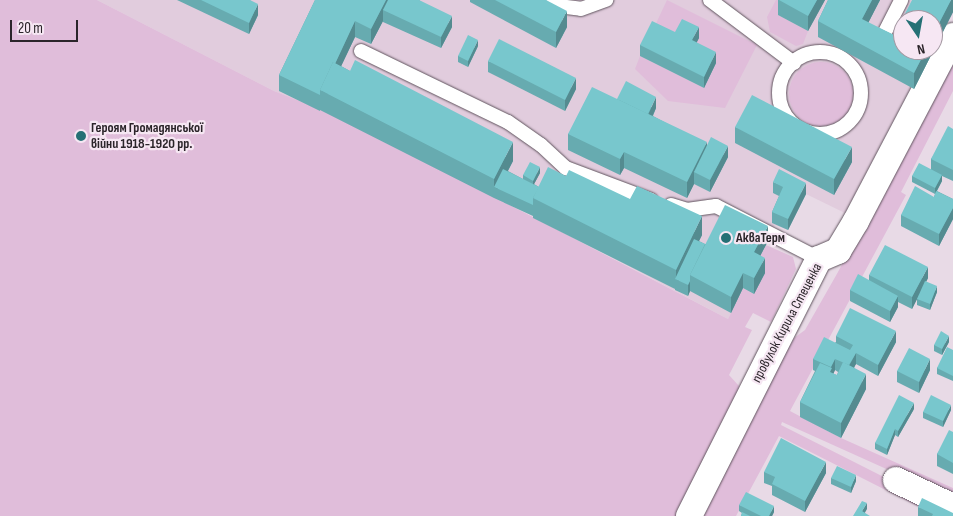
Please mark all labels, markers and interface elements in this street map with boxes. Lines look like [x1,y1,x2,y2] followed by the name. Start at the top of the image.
[12,10,80,42] scale bar
[893,10,943,60] north arrow
[18,19,43,38] text: 20 m
[916,40,926,58] text: N
[91,120,203,152] place label: Героям Громадянської війни 1918-1920 рр.
[75,130,87,142] marker: Героям Громадянської війни 1918-1920 рр.
[736,230,785,246] place label: АкваТерм
[720,232,732,244] marker: АкваТерм
[748,260,826,386] street label: провулок Кирила Стеценка

